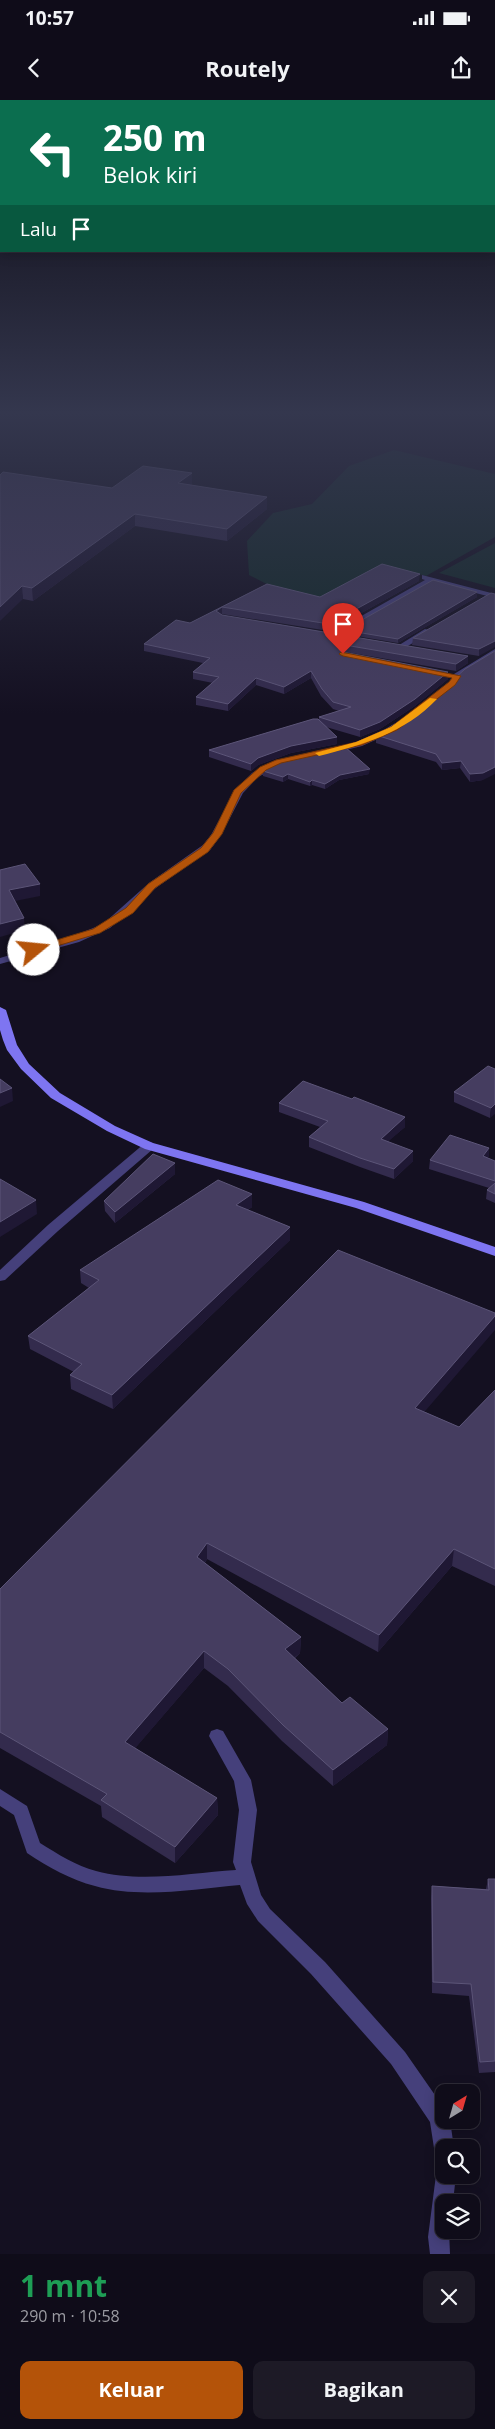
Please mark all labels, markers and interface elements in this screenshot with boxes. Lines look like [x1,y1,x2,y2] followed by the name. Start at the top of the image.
[25,5,74,31] text: 10:57
[205,53,290,83] text: Routely
[20,54,48,82] icon: back
[447,54,475,82] icon: share
[103,114,207,161] text: 250 m
[20,120,85,185] icon: left
[103,159,197,189] text: Belok kiri
[67,215,95,243] icon: arrive
[20,216,57,242] text: Lalu
[322,603,364,654] pin
[329,610,357,638] icon: arrive
[7,923,59,975] position arrow
[435,2084,480,2129] north arrow
[435,2084,480,2239] map controls
[435,2139,480,2184] button: search
[435,2194,480,2239] button: layers
[20,2265,107,2306] text: 1 mnt
[423,2271,475,2323] button: close
[20,2305,120,2327] text: 290 m · 10:58
[20,2361,243,2419] button: Keluar
[253,2361,475,2419] button: Bagikan

